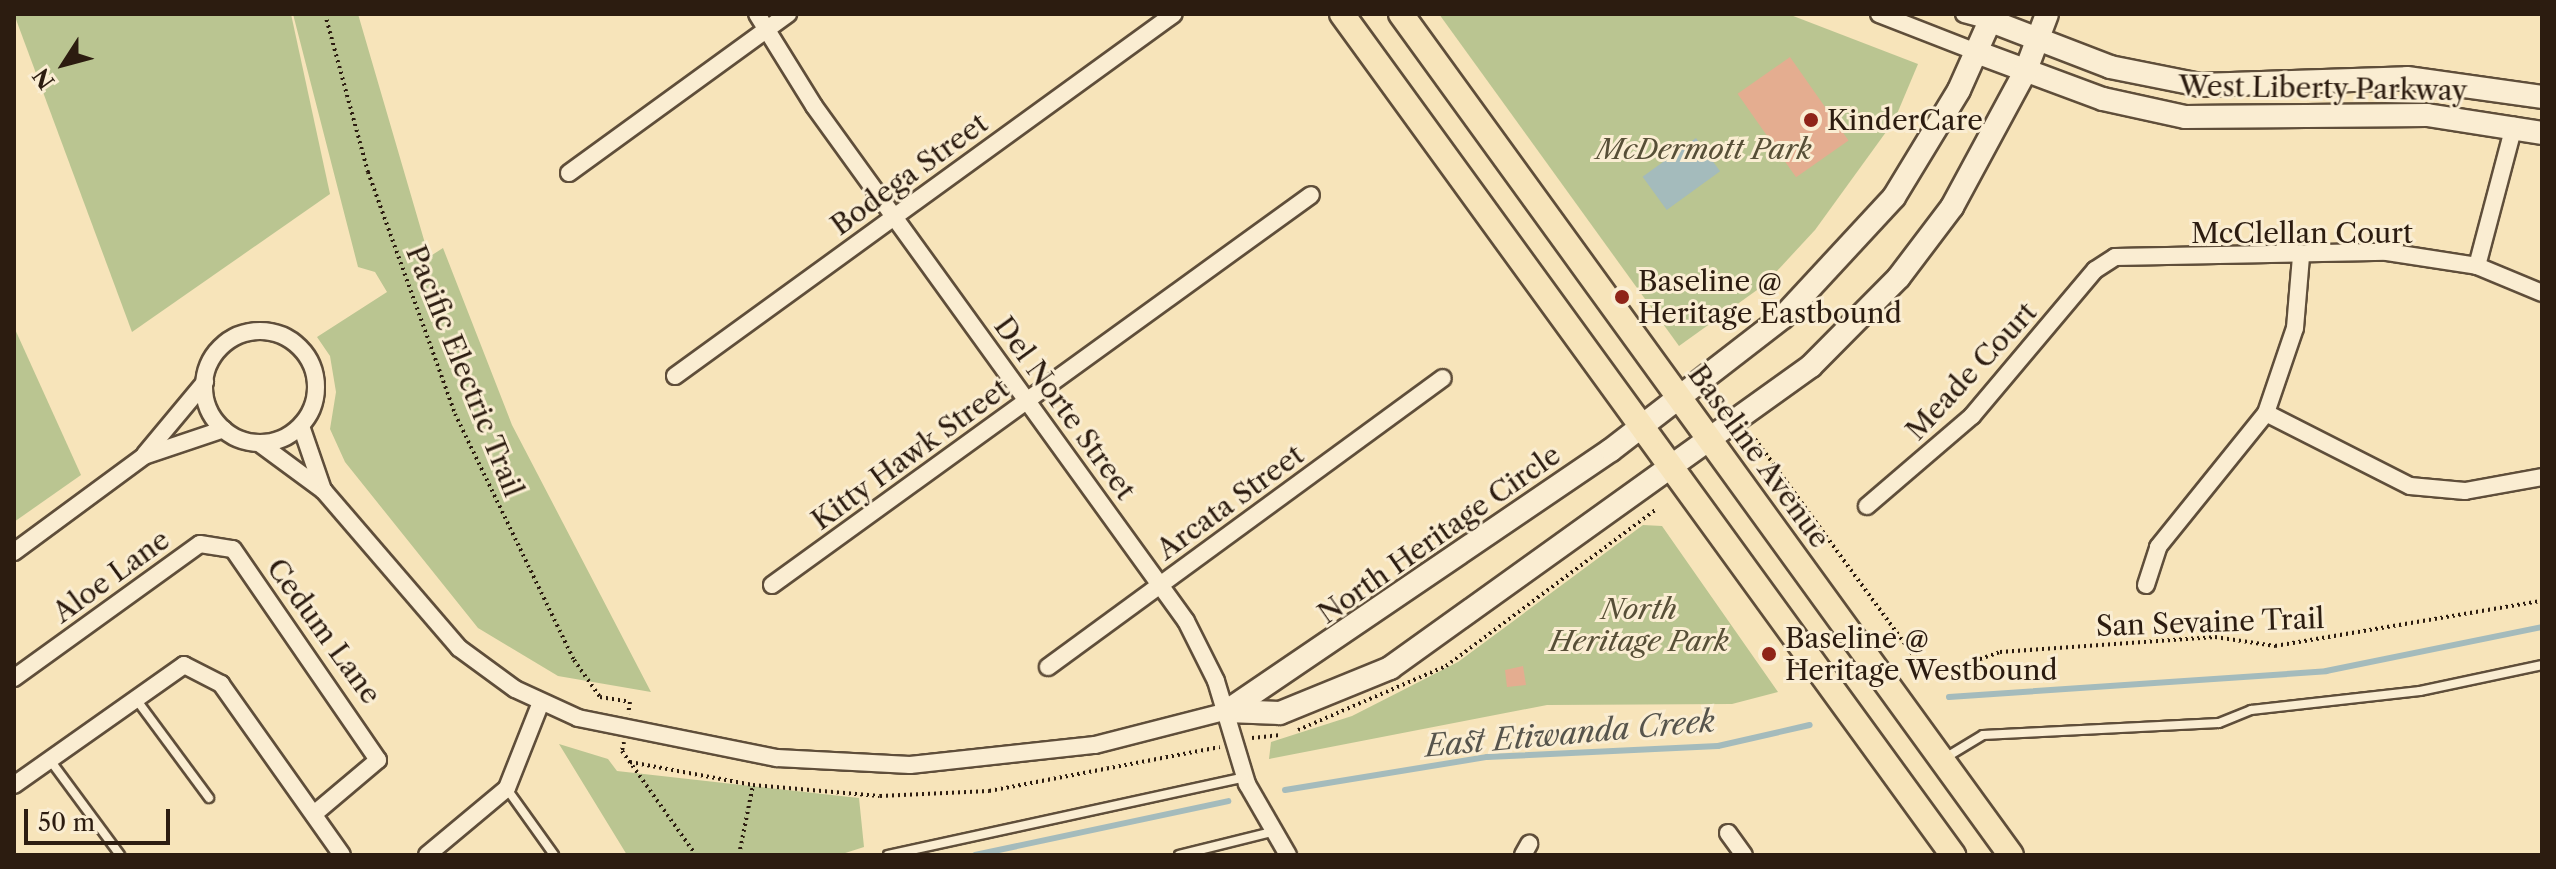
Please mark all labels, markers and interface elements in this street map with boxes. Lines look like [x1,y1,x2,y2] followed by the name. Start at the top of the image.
[24,24,104,104] north arrow
[28,63,61,94] text: N
[2178,69,2468,107] street label: West Liberty Parkway
[1827,103,1983,137] place label: KinderCare
[824,106,994,242] street label: Bodega Street
[1802,111,1820,129] marker: KinderCare
[1596,132,1812,166] park label: McDermott Park
[2191,216,2413,250] street label: McClellan Court
[399,240,531,502] street label: Pacific Electric Trail
[1638,264,1902,330] place label: Baseline @ Heritage Eastbound
[1613,288,1631,306] marker: Baseline @ Heritage Eastbound
[1899,295,2043,447] street label: Meade Court
[987,310,1143,506] street label: Del Norte Street
[1681,357,1837,555] street label: Baseline Avenue
[804,371,1016,537] street label: Kitty Hawk Street
[1150,438,1310,566] street label: Arcata Street
[1311,438,1567,630] street label: North Heritage Circle
[46,523,176,629] street label: Aloe Lane
[260,552,388,710] street label: Cedum Lane
[1549,592,1729,658] park label: North Heritage Park
[2095,601,2325,643] street label: San Sevaine Trail
[1785,621,2059,687] place label: Baseline @ Heritage Westbound
[1760,645,1778,663] marker: Baseline @ Heritage Westbound
[1423,703,1717,765] water label: East Etiwanda Creek
[28,793,174,843] scale bar
[38,808,95,837] text: 50 m

